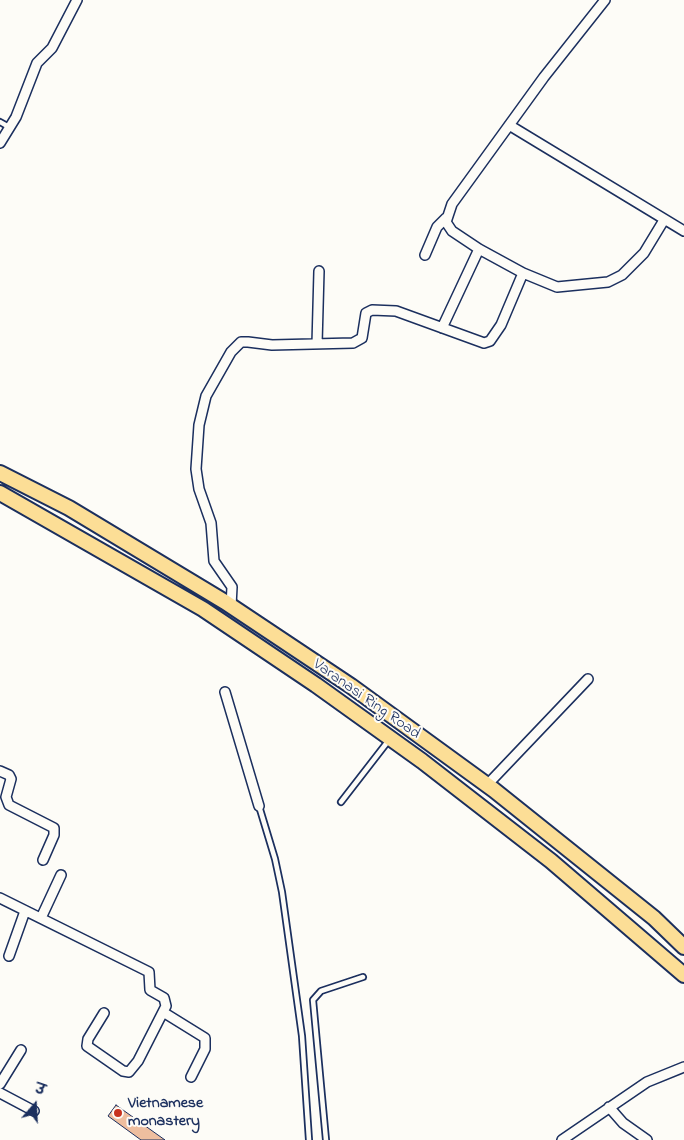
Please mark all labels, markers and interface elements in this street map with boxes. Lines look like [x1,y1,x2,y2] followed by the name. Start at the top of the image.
[309,656,423,744] street label: Varanasi Ring Road
[32,1079,48,1102] text: उ
[10,1080,60,1130] north arrow
[128,1094,203,1132] place label: Vietnamese monastery
[112,1107,124,1119] marker: Vietnamese monastery

